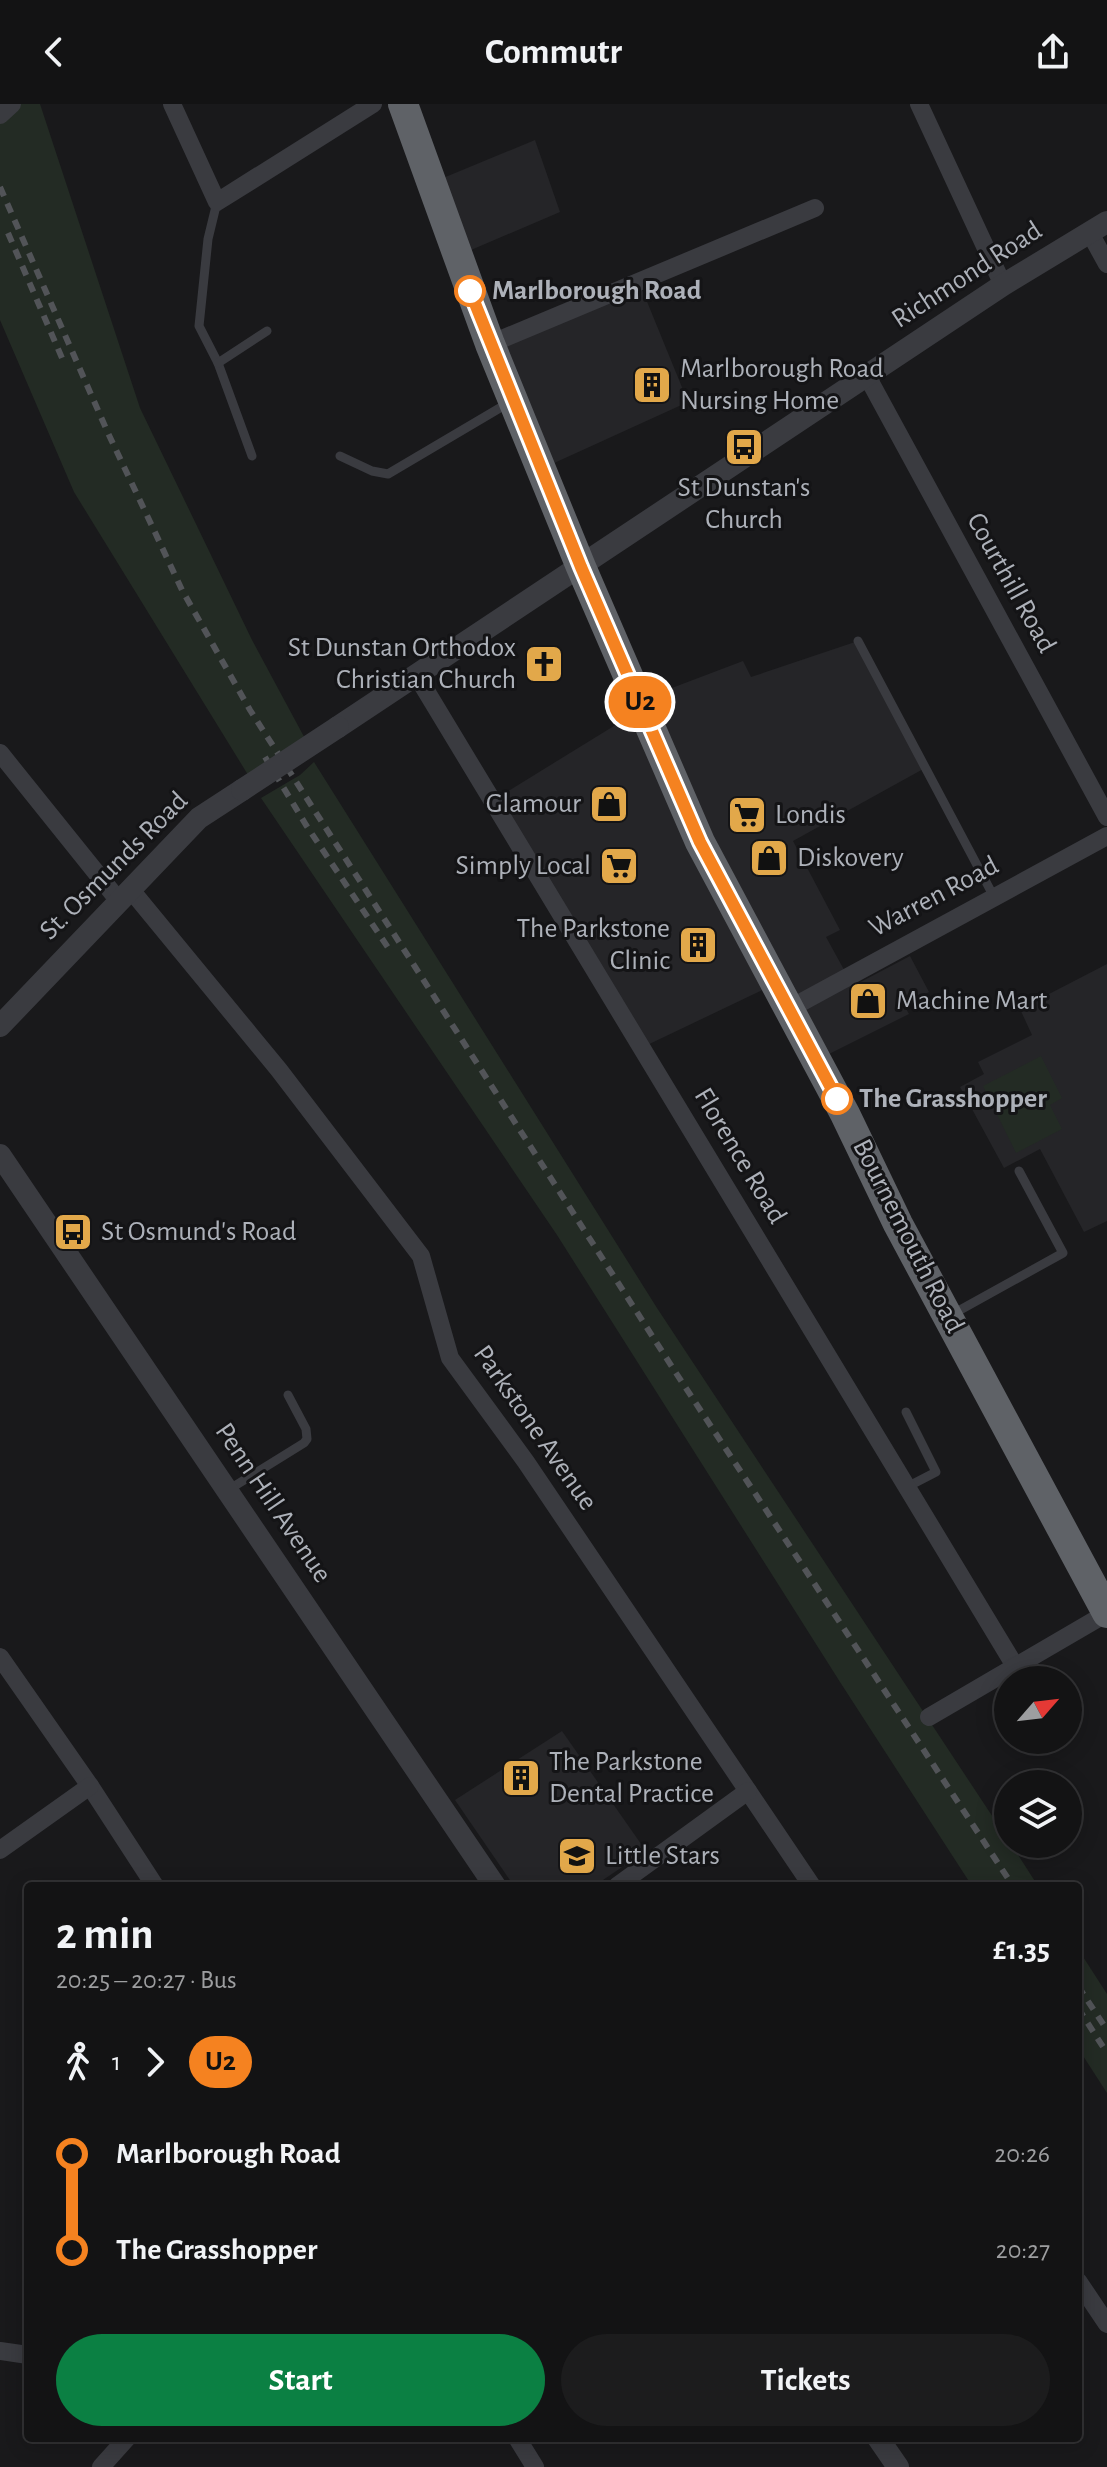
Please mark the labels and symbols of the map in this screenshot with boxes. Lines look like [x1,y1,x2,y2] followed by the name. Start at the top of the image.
[887,216,1047,334] street label: Richmond Road
[455,276,485,306] marker: Marlborough Road
[492,277,702,305] place label: Marlborough Road
[680,355,884,415] place label: Marlborough Road Nursing Home
[631,364,673,406] building icon: Marlborough Road Nursing Home
[723,426,765,468] bus stop icon: St Dunstan's Church
[678,474,810,534] place label: St Dunstan's Church
[961,508,1061,658] street label: Courthill Road
[288,634,516,694] place label: St Dunstan Orthodox Christian Church
[523,643,565,685] church icon: St Dunstan Orthodox Christian Church
[604,676,676,728] line badge: U2
[588,783,630,825] shop icon: Glamour
[35,787,193,945] street label: St. Osmunds Road
[486,790,581,818] place label: Glamour
[726,794,768,836] supermarket icon: Londis
[775,801,846,829] place label: Londis
[748,837,790,879] shop icon: Diskovery
[797,844,904,872] place label: Diskovery
[598,845,640,887] supermarket icon: Simply Local
[865,851,1003,943] street label: Warren Road
[456,852,591,880] place label: Simply Local
[516,915,670,975] place label: The Parkstone Clinic
[677,924,719,966] building icon: The Parkstone Clinic
[847,980,889,1022] shop icon: Machine Mart
[896,987,1047,1015] place label: Machine Mart
[689,1083,791,1229] street label: Florence Road
[822,1084,852,1114] marker: The Grasshopper
[859,1085,1047,1113] place label: The Grasshopper
[847,1135,969,1337] street label: Bournemouth Road
[52,1211,94,1253] bus stop icon: St Osmund's Road
[101,1218,297,1246] place label: St Osmund's Road
[468,1340,602,1516] street label: Parkstone Avenue
[210,1418,336,1588] street label: Penn Hill Avenue
[994,1666,1082,1754] north arrow
[549,1748,714,1808] place label: The Parkstone Dental Practice
[500,1757,542,1799] building icon: The Parkstone Dental Practice
[556,1835,598,1877] school or university icon: Little Stars
[605,1842,720,1870] place label: Little Stars

